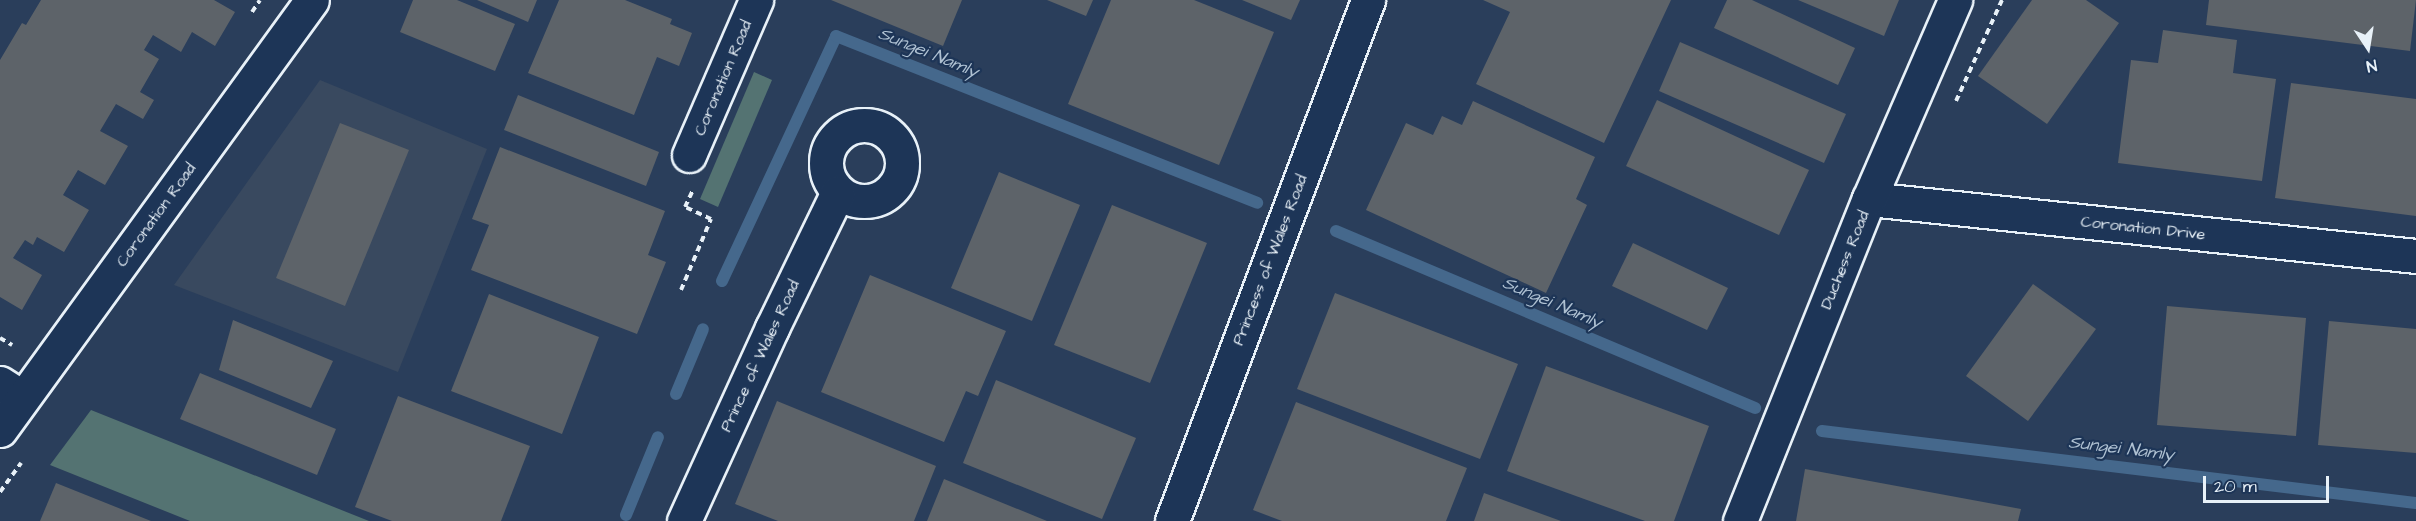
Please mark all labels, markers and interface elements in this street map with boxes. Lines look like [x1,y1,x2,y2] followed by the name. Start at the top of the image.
[690,17,756,139] street label: Coronation Road
[2338,18,2398,78] north arrow
[875,23,981,83] water label: Sungei Namly
[2365,54,2379,77] text: N
[112,159,200,271] street label: Coronation Road
[1229,172,1311,348] street label: Princess of Wales Road
[1817,208,1873,312] street label: Duchess Road
[2080,212,2206,244] street label: Coronation Drive
[1499,272,1605,334] water label: Sungei Namly
[716,277,804,435] street label: Prince of Wales Road
[2067,432,2175,466] water label: Sungei Namly
[2206,464,2332,502] scale bar
[2214,474,2257,499] text: 20 m

